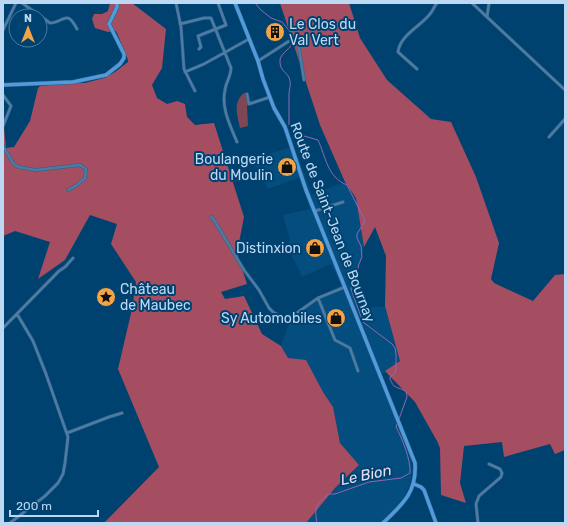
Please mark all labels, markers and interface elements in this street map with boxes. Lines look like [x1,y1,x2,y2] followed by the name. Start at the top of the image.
[8,8,48,48] north arrow
[24,12,32,25] text: N
[289,16,356,49] place label: Le Clos du Val Vert
[264,21,286,43] building icon: Le Clos du Val Vert
[286,120,379,325] street label: Route de Saint-Jean de Bournay
[195,151,273,184] place label: Boulangerie du Moulin
[276,156,298,178] shop icon: Boulangerie du Moulin
[304,237,326,259] shop icon: Distinxion
[236,240,301,257] place label: Distinxion
[120,281,191,314] place label: Château de Maubec
[95,286,117,308] place icon: Château de Maubec
[325,307,347,329] shop icon: Sy Automobiles
[221,310,322,327] place label: Sy Automobiles
[339,461,393,489] water label: Le Bion
[10,492,98,518] scale bar
[16,499,52,513] text: 200 m

